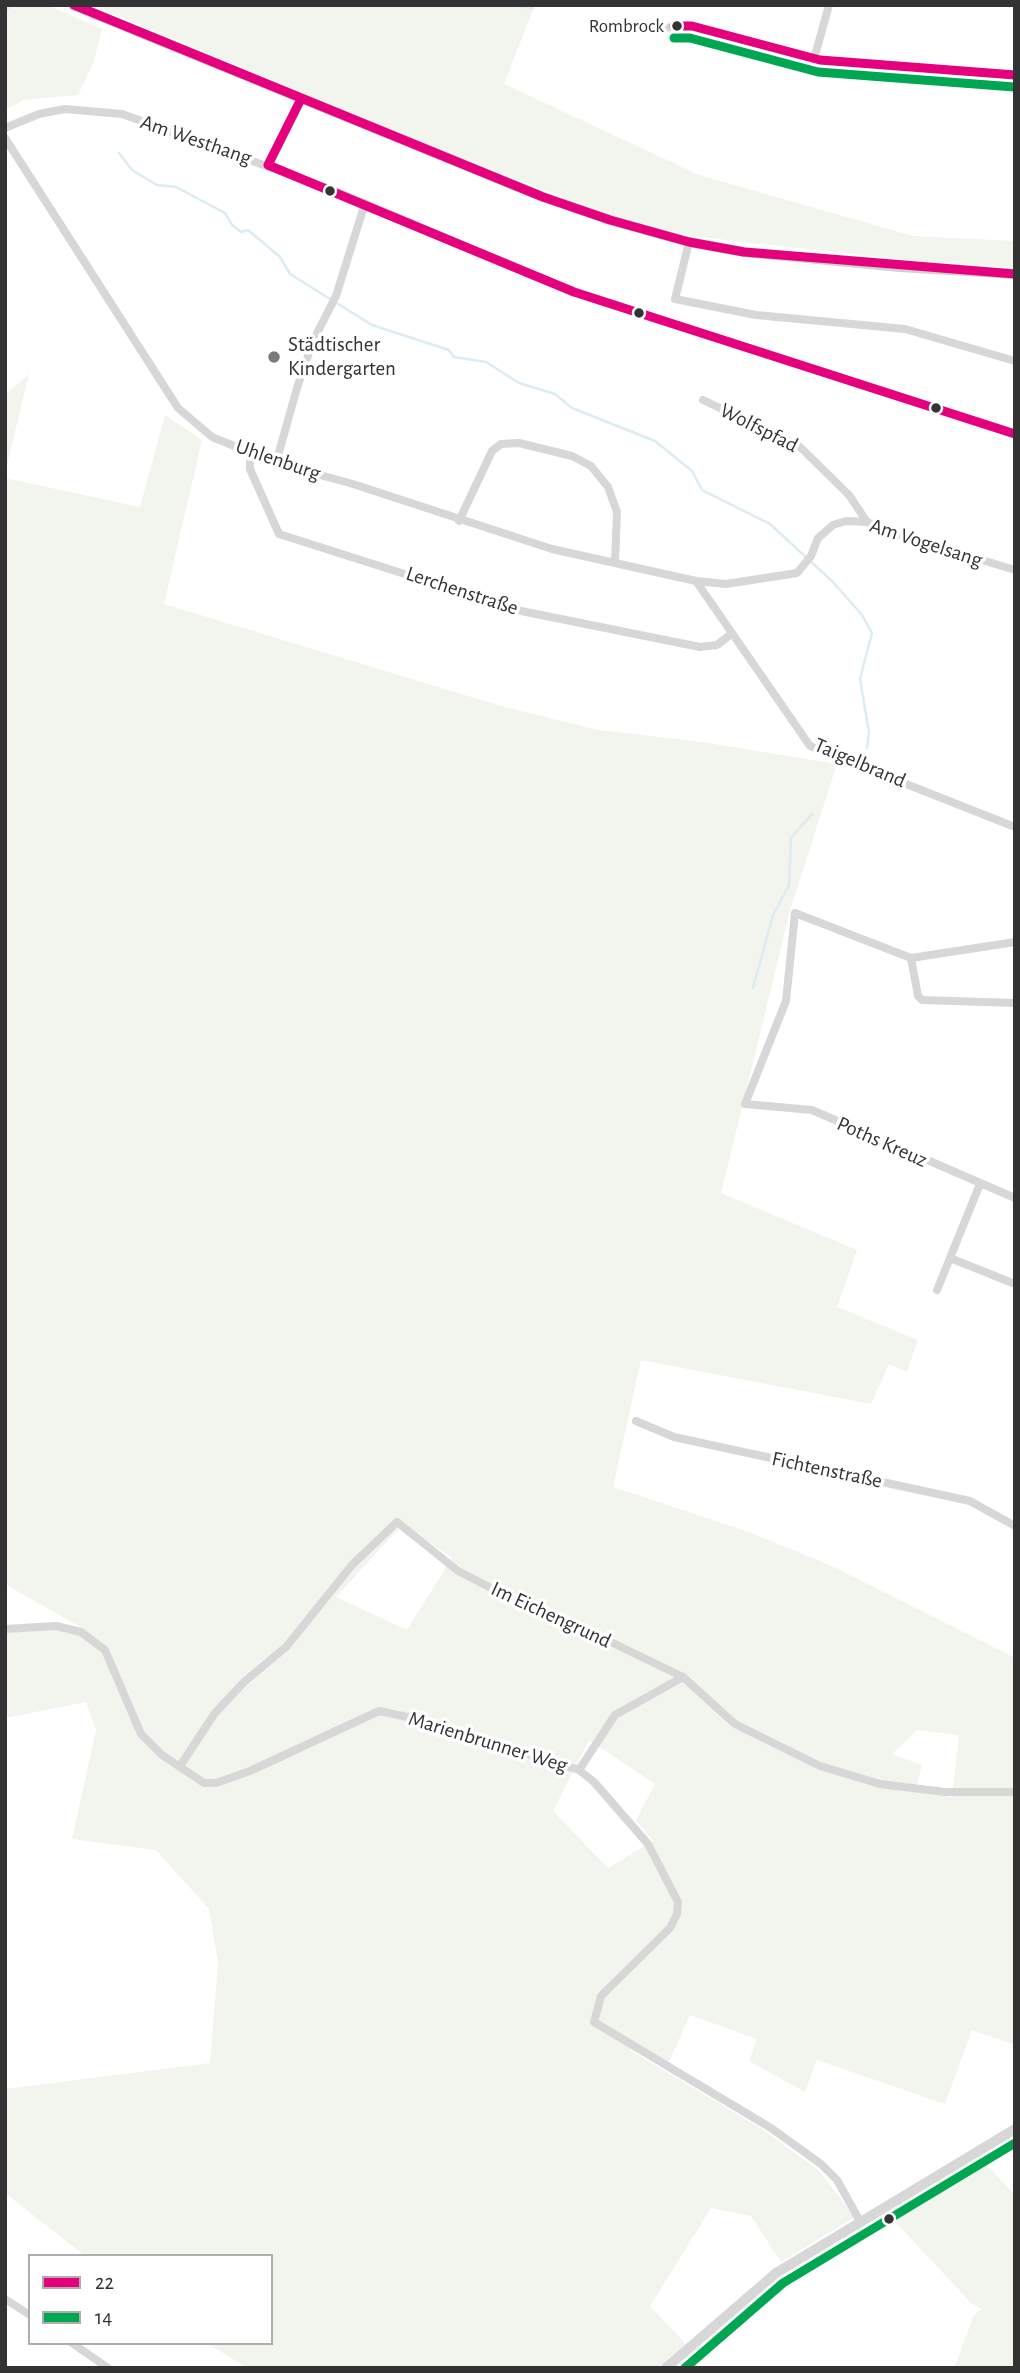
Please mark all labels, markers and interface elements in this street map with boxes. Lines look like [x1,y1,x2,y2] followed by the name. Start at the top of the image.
[589,15,664,37] place label: Rombrock
[670,19,684,33] marker: Rombrock
[137,109,255,171] street label: Am Westhang
[323,184,337,198] unlabelled marker
[632,306,646,320] unlabelled marker
[288,332,396,382] place label: Städtischer Kindergarten
[266,349,282,365] marker: Städtischer Kindergarten
[716,398,802,458] street label: Wolfspfad
[929,401,943,415] unlabelled marker
[232,434,324,486] street label: Uhlenburg
[867,513,985,573] street label: Am Vogelsang
[403,561,521,621] street label: Lerchenstraße
[810,732,910,794] street label: Taigelbrand
[833,1111,931,1173] street label: Poths Kreuz
[770,1446,884,1494] street label: Fichtenstraße
[487,1576,615,1654] street label: Im Eichengrund
[405,1706,571,1778] street label: Marienbrunner Weg
[882,2212,896,2226] unlabelled marker
[28,2254,273,2345] legend
[95,2272,114,2293] text: 22
[95,2307,112,2328] text: 14

